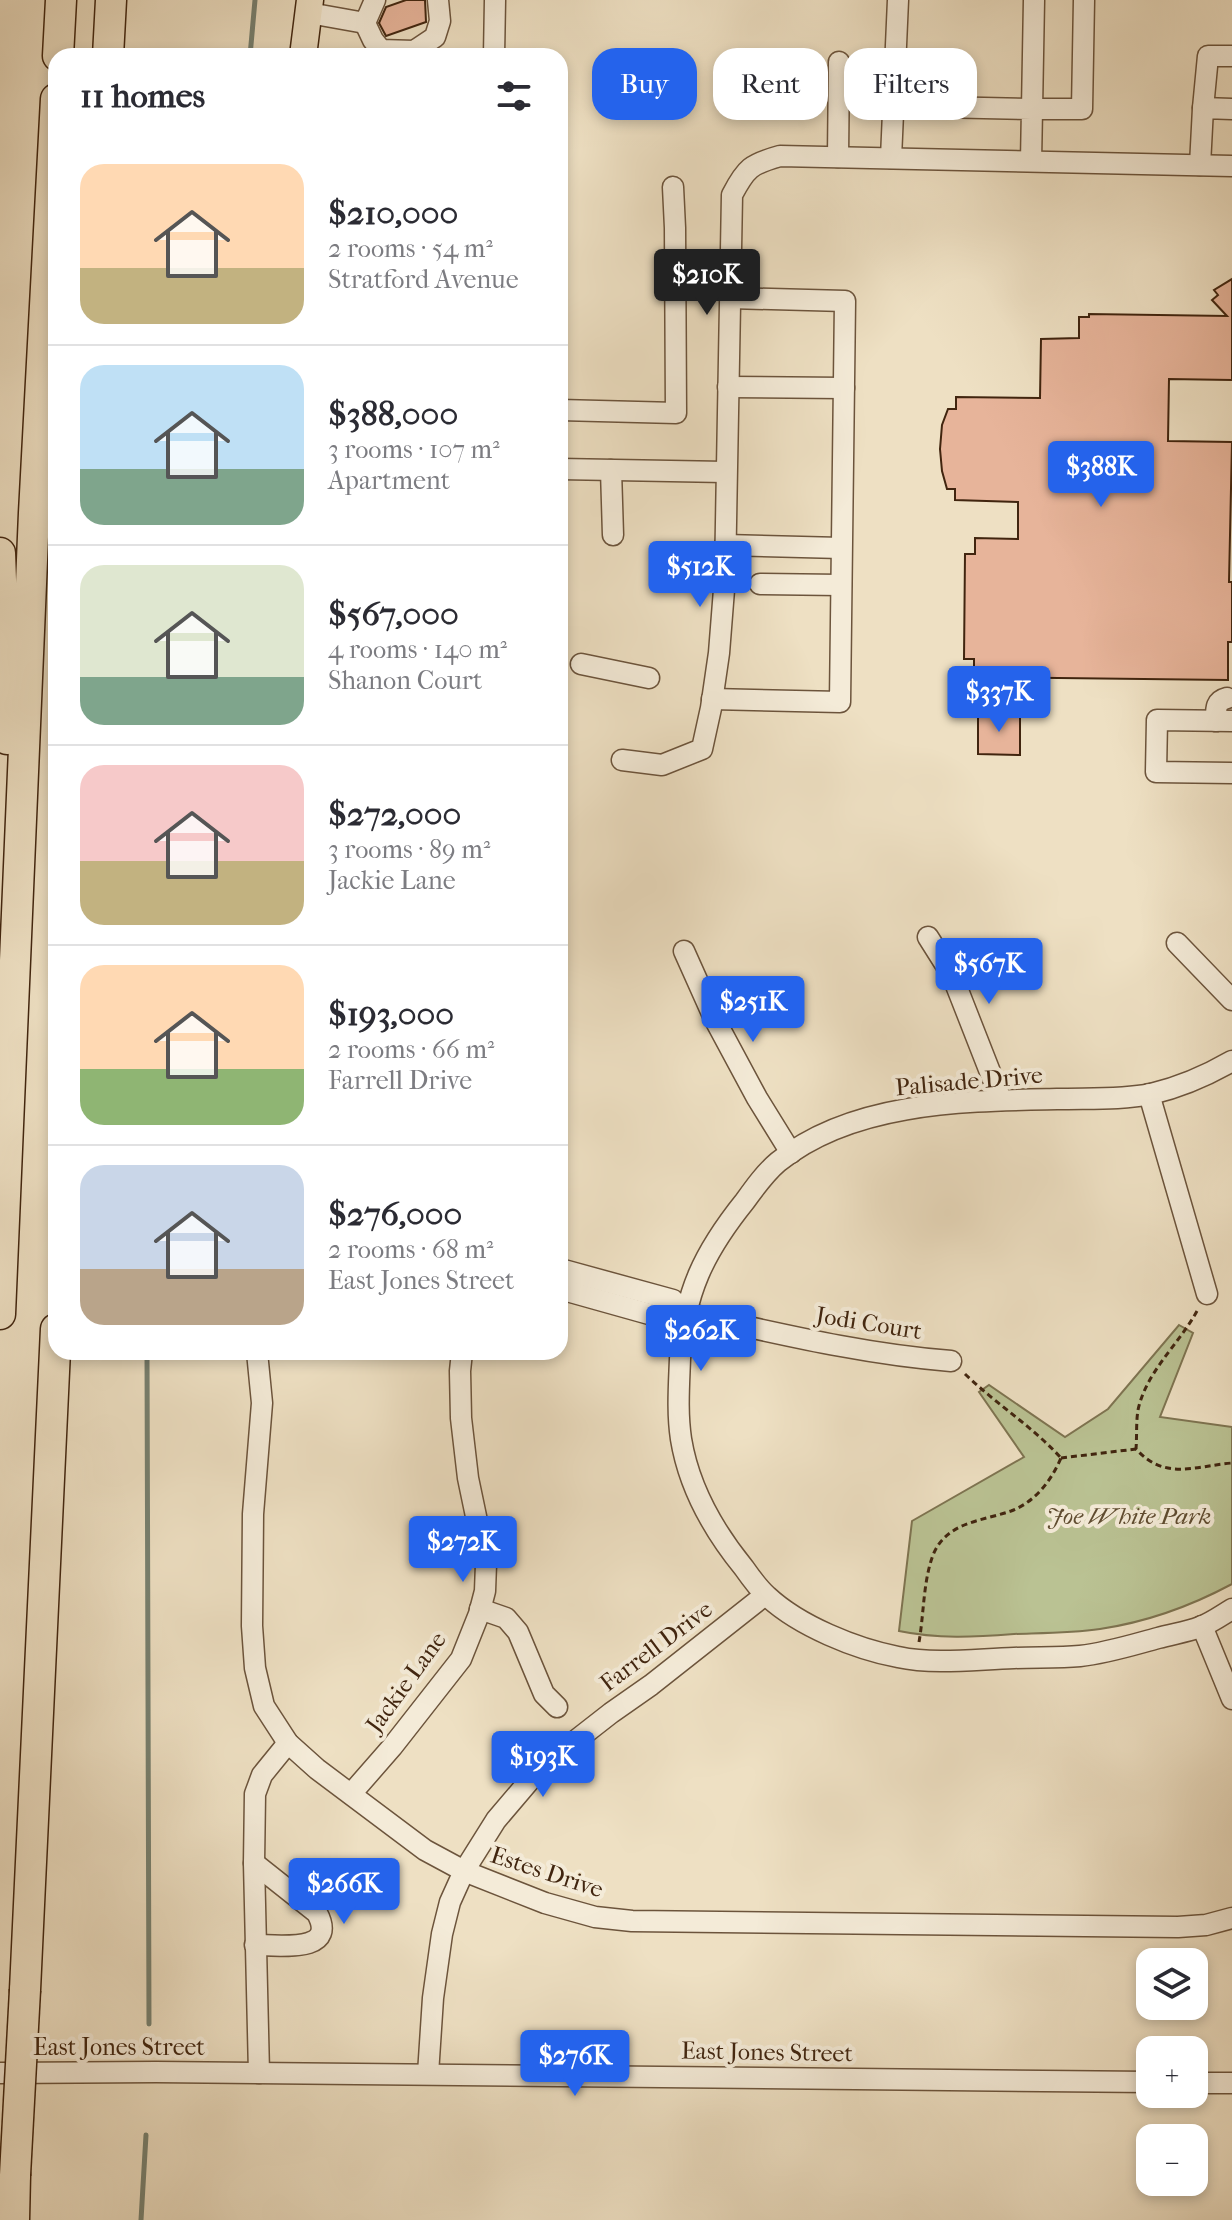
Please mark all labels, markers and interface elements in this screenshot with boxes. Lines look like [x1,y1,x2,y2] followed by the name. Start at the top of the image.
[592,48,697,120] chip: Buy
[713,48,828,120] chip: Rent
[844,48,977,120] chip: Filters
[492,74,536,118] icon: filters
[80,76,205,116] text: 11 homes
[328,193,458,233] text: $210,000
[144,196,240,292] icon: home
[328,233,493,264] text: 2 rooms · 54 m²
[651,249,763,317] pin: $210K
[672,259,742,290] text: $210K
[328,264,519,295] text: Stratford Avenue
[328,394,458,434] text: $388,000
[144,397,240,493] icon: home
[328,434,500,465] text: 3 rooms · 107 m²
[1045,441,1157,509] pin: $388K
[1066,451,1136,482] text: $388K
[328,465,450,496] text: Apartment
[644,541,756,609] pin: $512K
[666,551,734,582] text: $512K
[328,594,459,634] text: $567,000
[144,597,240,693] icon: home
[328,634,507,665] text: 4 rooms · 140 m²
[328,665,482,696] text: Shanon Court
[943,666,1055,734] pin: $337K
[965,676,1033,707] text: $337K
[328,794,461,834] text: $272,000
[144,797,240,893] icon: home
[328,834,490,865] text: 3 rooms · 89 m²
[328,865,456,896] text: Jackie Lane
[933,938,1045,1006] pin: $567K
[954,948,1024,979] text: $567K
[697,976,809,1044] pin: $251K
[719,986,787,1017] text: $251K
[328,994,454,1034] text: $193,000
[144,997,240,1093] icon: home
[328,1034,494,1065] text: 2 rooms · 66 m²
[894,1061,1044,1101] street label: Palisade Drive
[328,1065,472,1096] text: Farrell Drive
[328,1194,462,1234] text: $276,000
[144,1197,240,1293] icon: home
[328,1234,493,1265] text: 2 rooms · 68 m²
[328,1265,514,1296] text: East Jones Street
[812,1301,924,1345] street label: Jodi Court
[645,1305,757,1373] pin: $262K
[664,1315,738,1346] text: $262K
[1047,1502,1211,1530] park label: Joe White Park
[407,1516,519,1584] pin: $272K
[427,1526,499,1557] text: $272K
[594,1595,718,1697] street label: Farrell Drive
[359,1626,452,1739] street label: Jackie Lane
[487,1731,599,1799] pin: $193K
[510,1741,576,1772] text: $193K
[487,1841,607,1903] street label: Estes Drive
[288,1858,400,1926] pin: $266K
[307,1868,381,1899] text: $266K
[1136,1948,1208,2196] map controls
[1136,1948,1208,2020] button: layers
[519,2030,631,2098] pin: $276K
[33,2033,205,2061] street label: East Jones Street
[1136,2036,1208,2108] button: +
[681,2037,854,2068] street label: East Jones Street
[538,2040,612,2071] text: $276K
[1136,2124,1208,2196] button: −

